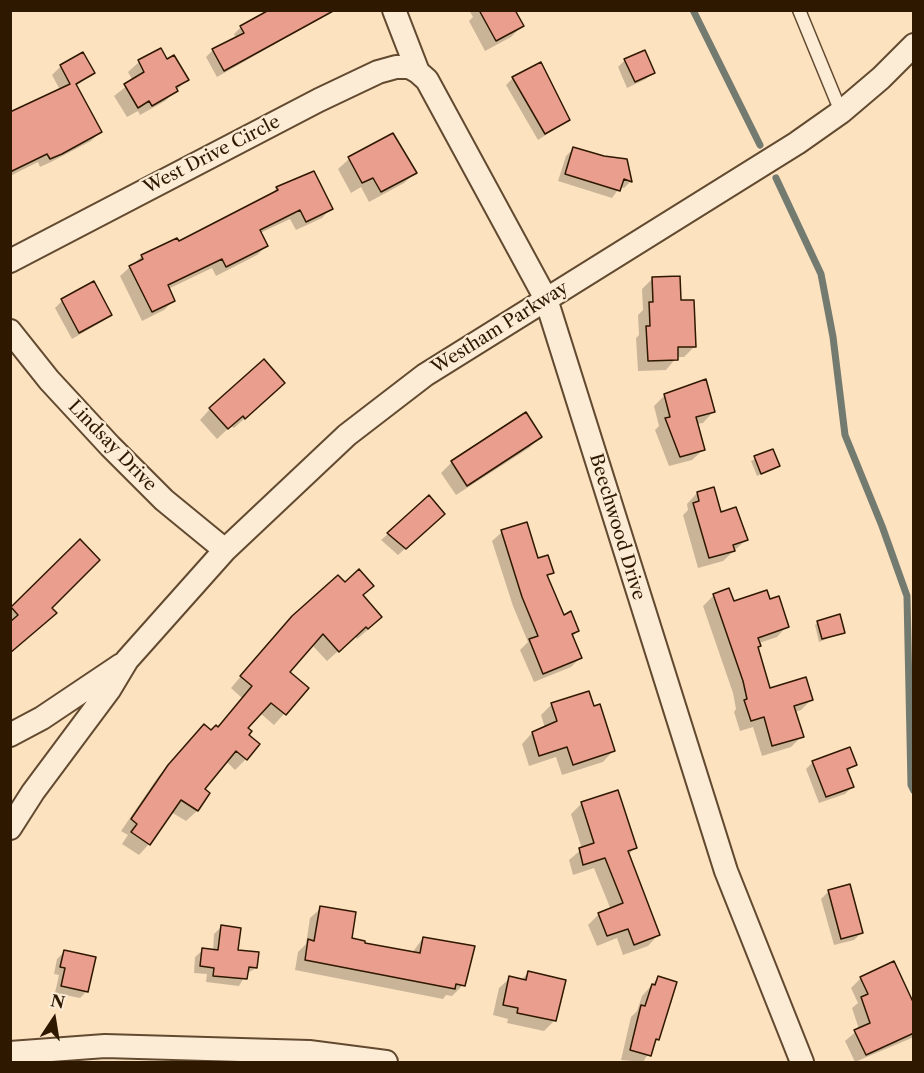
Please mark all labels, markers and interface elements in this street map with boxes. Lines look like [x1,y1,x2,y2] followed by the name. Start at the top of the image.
[140,111,284,199] street label: West Drive Circle
[428,277,572,379] street label: Westham Parkway
[63,396,161,496] street label: Lindsay Drive
[584,451,650,603] street label: Beechwood Drive
[24,989,84,1049] north arrow
[49,990,67,1013] text: N

